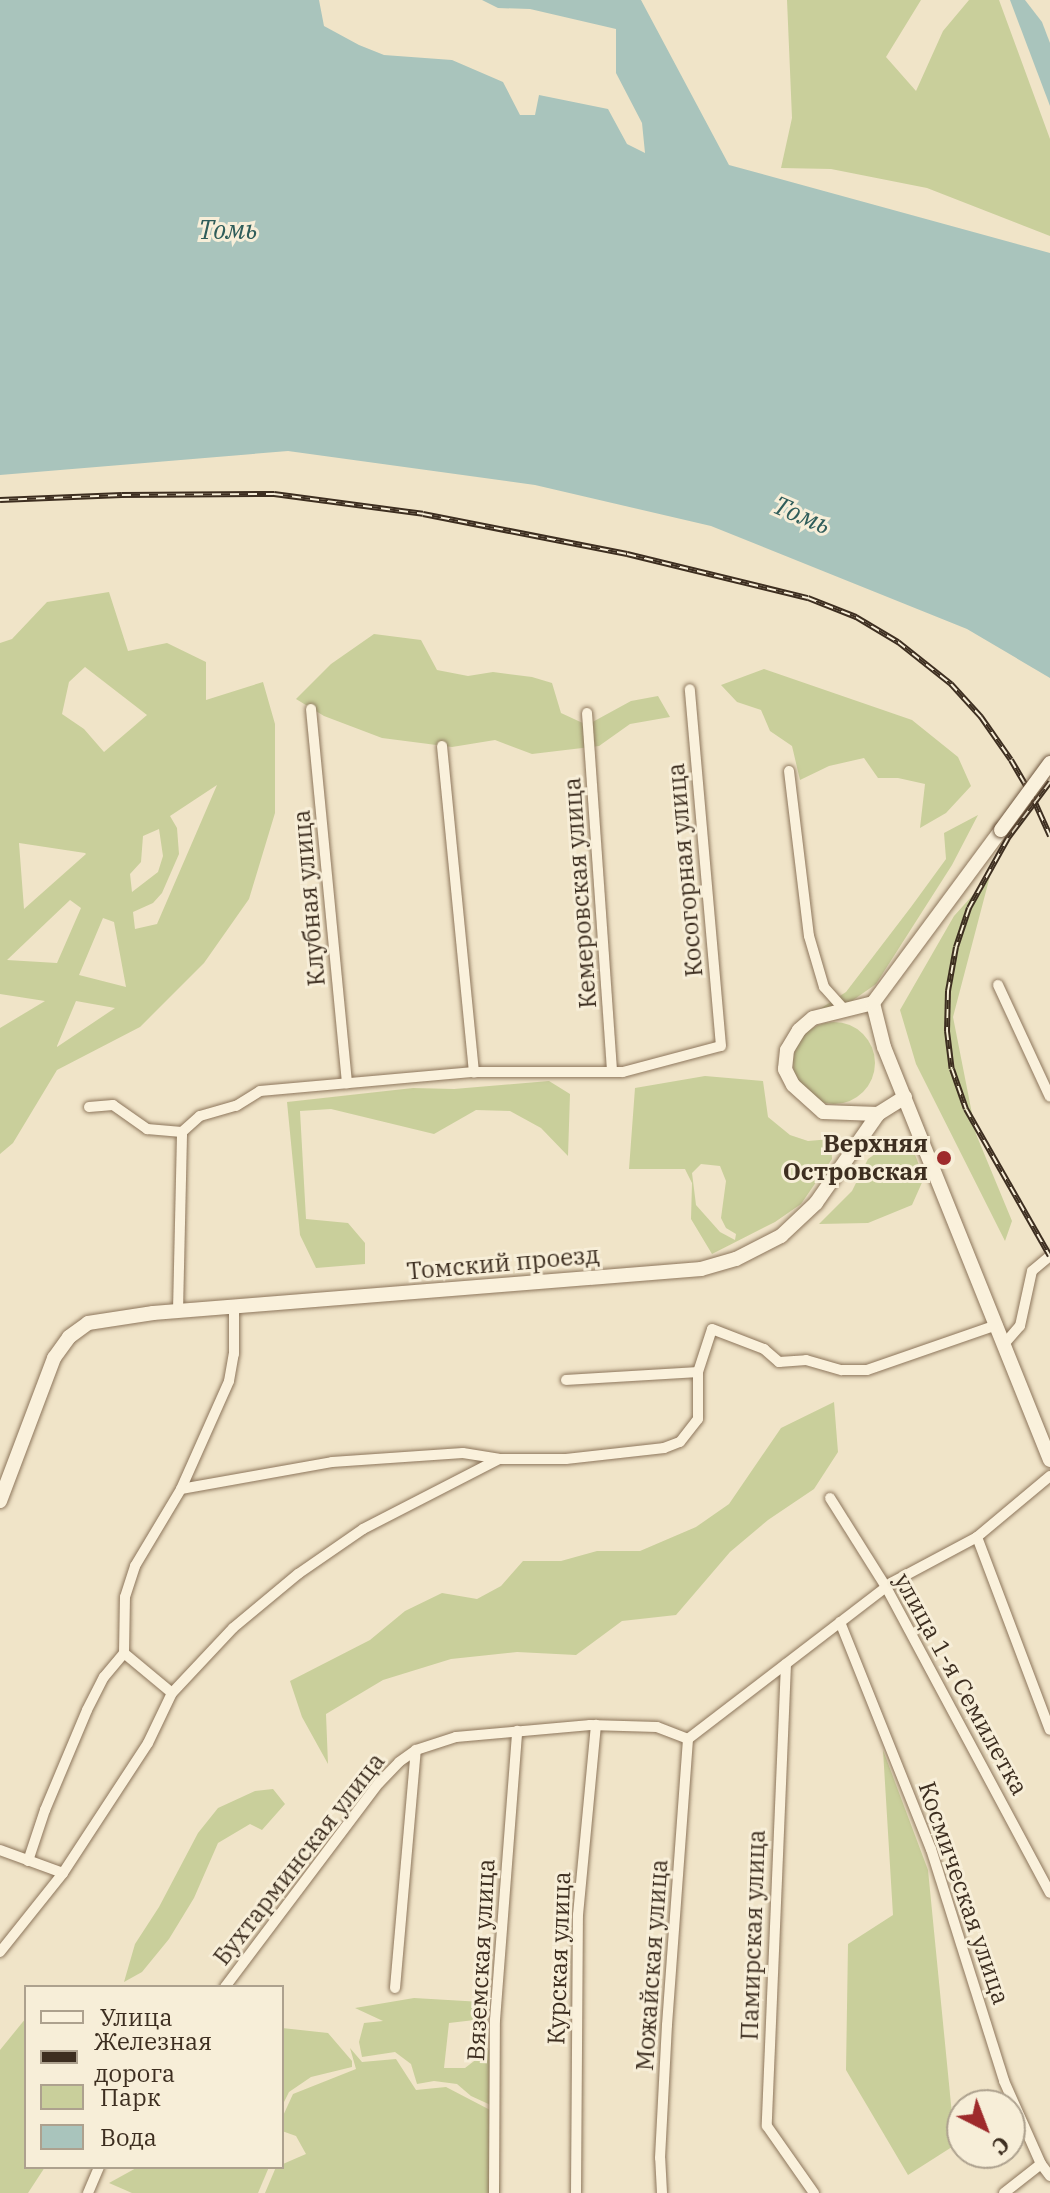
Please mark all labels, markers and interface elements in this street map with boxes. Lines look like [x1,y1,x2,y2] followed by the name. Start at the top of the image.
[198,214,258,246] water label: Томь
[769,489,835,541] water label: Томь
[661,762,709,978] street label: Косогорная улица
[558,777,602,1009] street label: Кемеровская улица
[287,809,331,987] street label: Клубная улица
[783,1130,928,1186] place label: Верхняя Островская
[935,1149,953,1167] marker: Верхняя Островская
[405,1240,601,1286] street label: Томский проезд
[888,1568,1034,1800] street label: улица 1-я Семилетка
[207,1747,391,1971] street label: Бухтарминская улица
[912,1778,1016,2008] street label: Космическая улица
[735,1829,771,2041] street label: Памирская улица
[461,1858,501,2062] street label: Вяземская улица
[630,1858,674,2072] street label: Можайская улица
[542,1871,576,2045] street label: Курская улица
[24,1985,284,2169] legend
[100,2001,173,2033] text: Улица
[94,2025,212,2089] text: Железная дорога
[100,2081,161,2113] text: Парк
[946,2089,1026,2169] north arrow
[100,2121,157,2153] text: Вода
[986,2130,1016,2161] text: С

